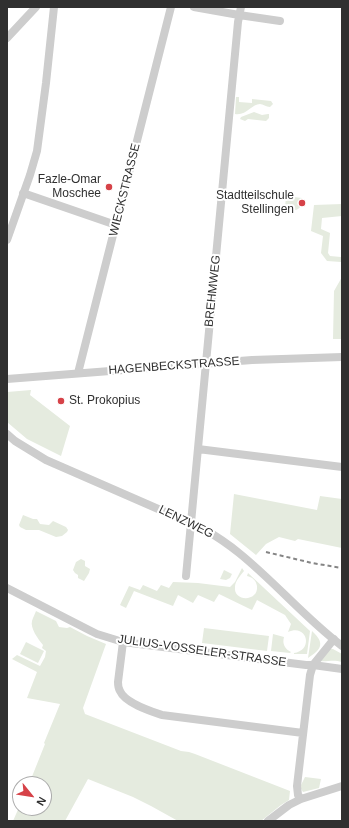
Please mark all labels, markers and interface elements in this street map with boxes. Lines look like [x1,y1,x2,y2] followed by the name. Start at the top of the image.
[106,142,144,238] street label: WIECKSTRASSE
[38,173,101,201] place label: Fazle-Omar Moschee
[104,182,114,192] marker: Fazle-Omar Moschee
[216,189,294,217] place label: Stadtteilschule Stellingen
[297,198,307,208] marker: Stadtteilschule Stellingen
[202,254,224,328] street label: BREHMWEG
[108,354,240,378] street label: HAGENBECKSTRASSE
[69,394,140,408] place label: St. Prokopius
[56,396,66,406] marker: St. Prokopius
[156,503,216,541] street label: LENZWEG
[117,632,287,670] street label: JULIUS-VOSSELER-STRASSE
[12,776,52,816] north arrow
[34,795,49,808] text: N

